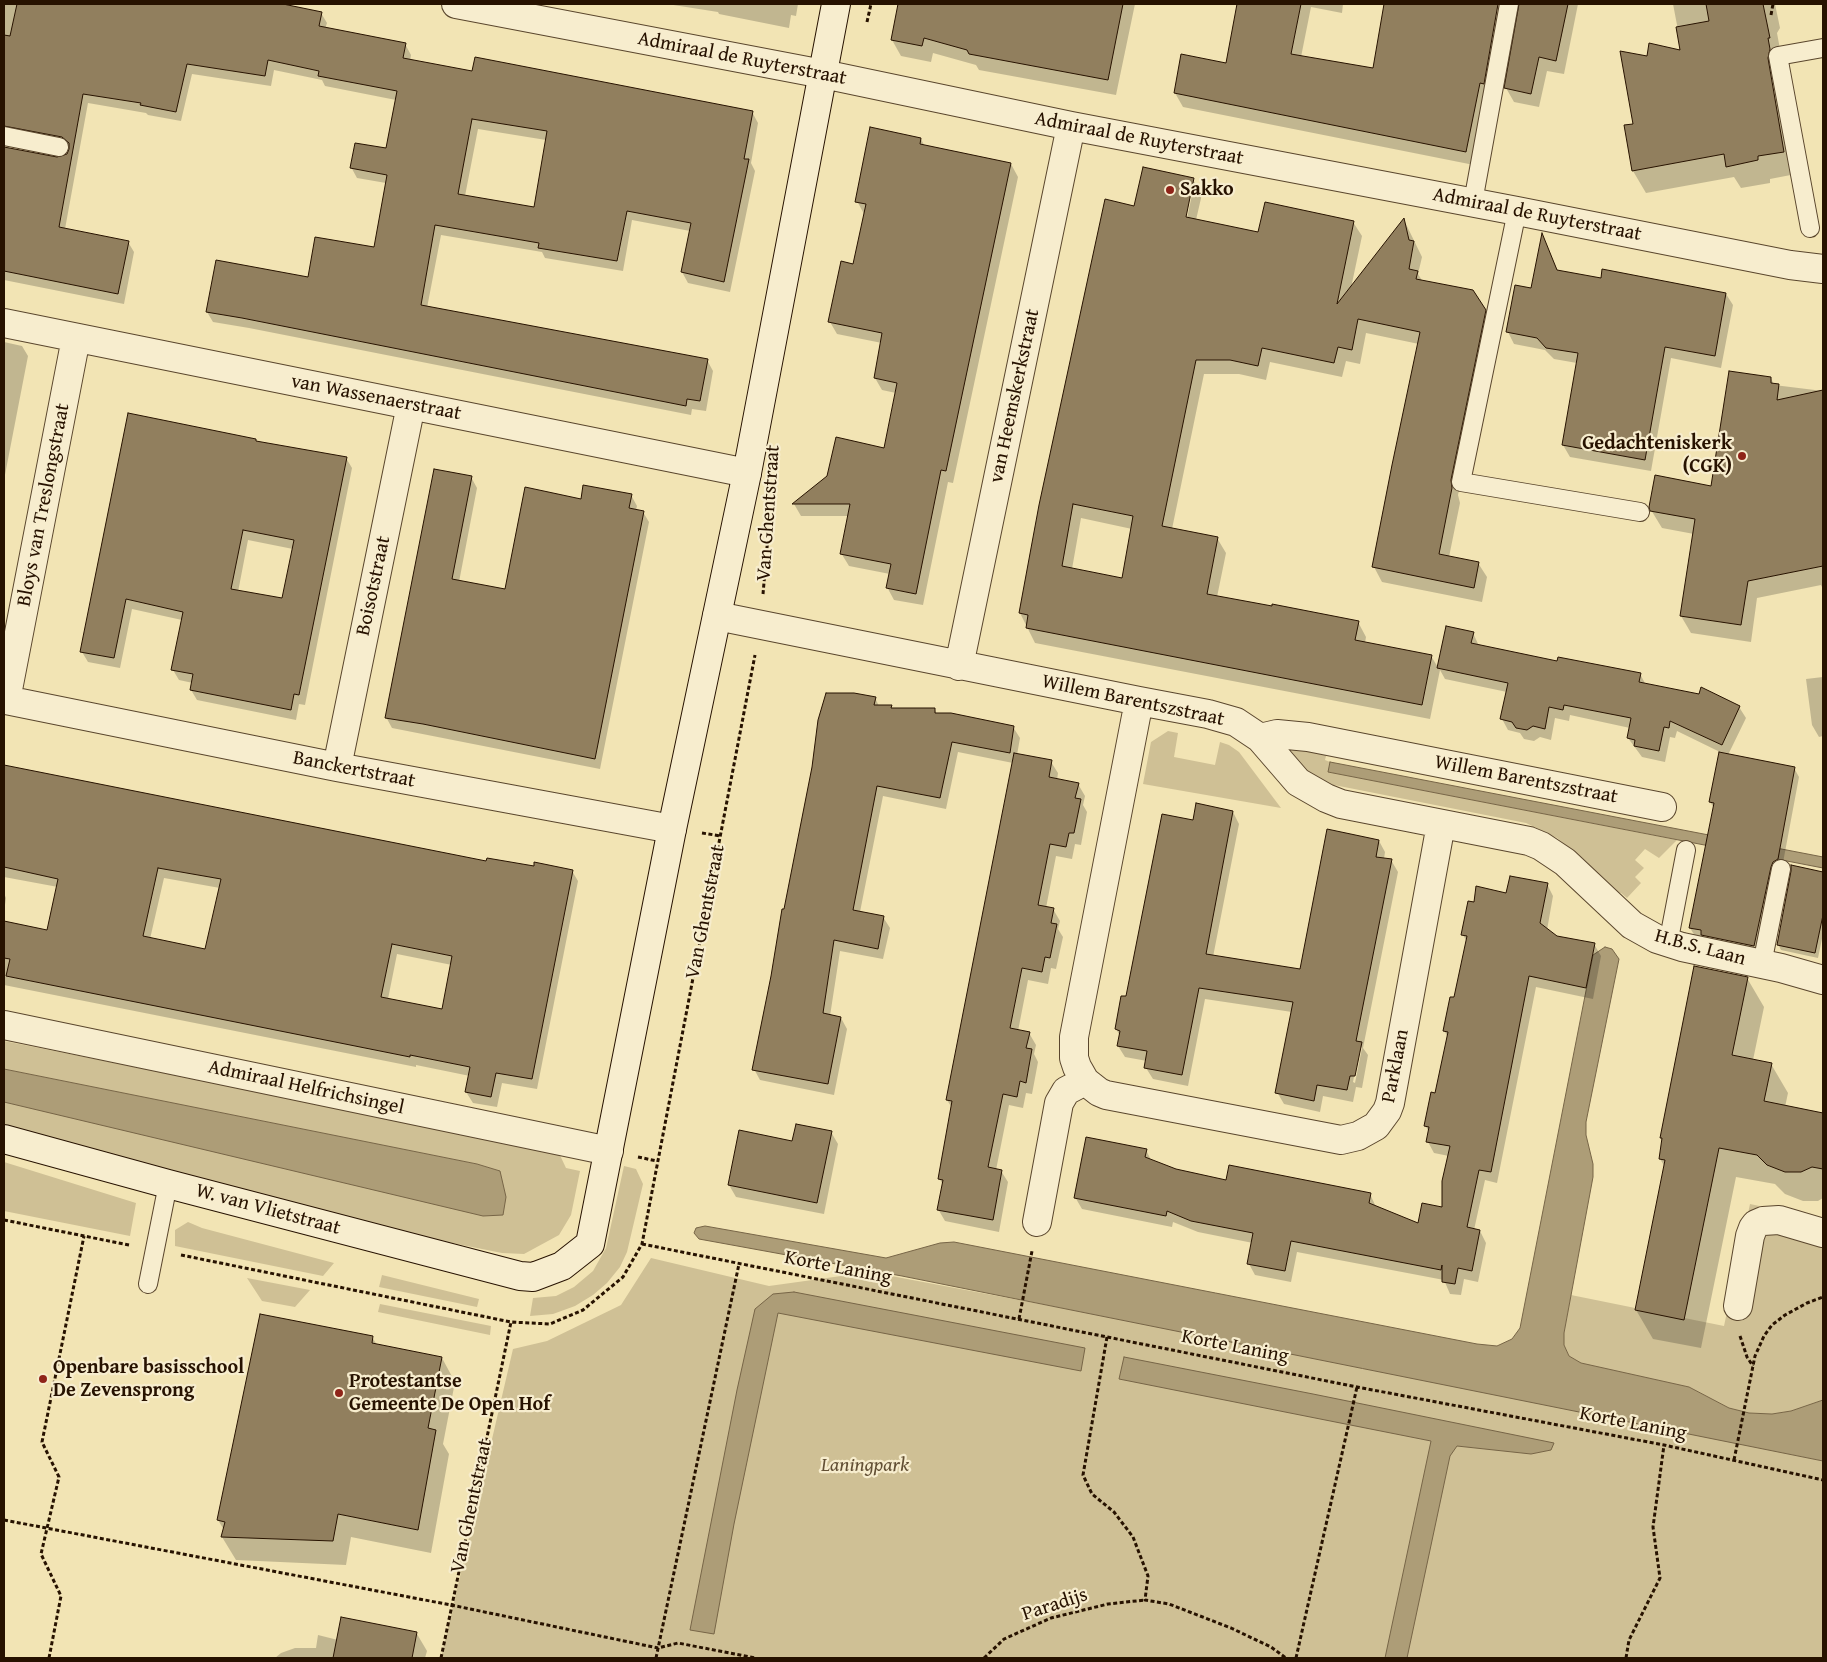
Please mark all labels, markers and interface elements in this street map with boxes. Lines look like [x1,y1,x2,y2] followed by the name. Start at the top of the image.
[636,27,848,91] street label: Admiraal de Ruyterstraat
[1033,107,1245,171] street label: Admiraal de Ruyterstraat
[1180,178,1234,202] place label: Sakko
[1431,183,1643,247] street label: Admiraal de Ruyterstraat
[1164,184,1176,196] marker: Sakko
[985,307,1045,485] street label: van Heemskerkstraat
[289,370,463,426] street label: van Wassenaerstraat
[13,401,75,609] street label: Bloys van Treslongstraat
[1582,432,1732,479] place label: Gedachteniskerk (CGK)
[752,444,786,582] street label: Van Ghentstraat
[1736,450,1748,462] marker: Gedachteniskerk (CGK)
[352,534,396,638] street label: Boisotstraat
[1039,670,1227,732] street label: Willem Barentszstraat
[291,746,417,794] street label: Banckertstraat
[1432,750,1620,810] street label: Willem Barentszstraat
[681,843,731,981] street label: Van Ghentstraat
[1652,924,1748,972] street label: H.B.S. Laan
[1377,1027,1415,1105] street label: Parklaan
[206,1055,406,1121] street label: Admiraal Helfrichsingel
[193,1179,343,1241] street label: W. van Vlietstraat
[783,1246,893,1290] street label: Korte Laning
[1180,1325,1290,1369] street label: Korte Laning
[53,1356,244,1403] place label: Openbare basisschool De Zevensprong
[349,1370,550,1417] place label: Protestantse Gemeente De Open Hof
[37,1373,49,1385] marker: Openbare basisschool De Zevensprong
[333,1387,345,1399] marker: Protestantse Gemeente De Open Hof
[1578,1402,1688,1446] street label: Korte Laning
[446,1437,498,1575] street label: Van Ghentstraat
[821,1454,909,1478] park label: Laningpark
[1019,1583,1091,1627] street label: Paradijs

